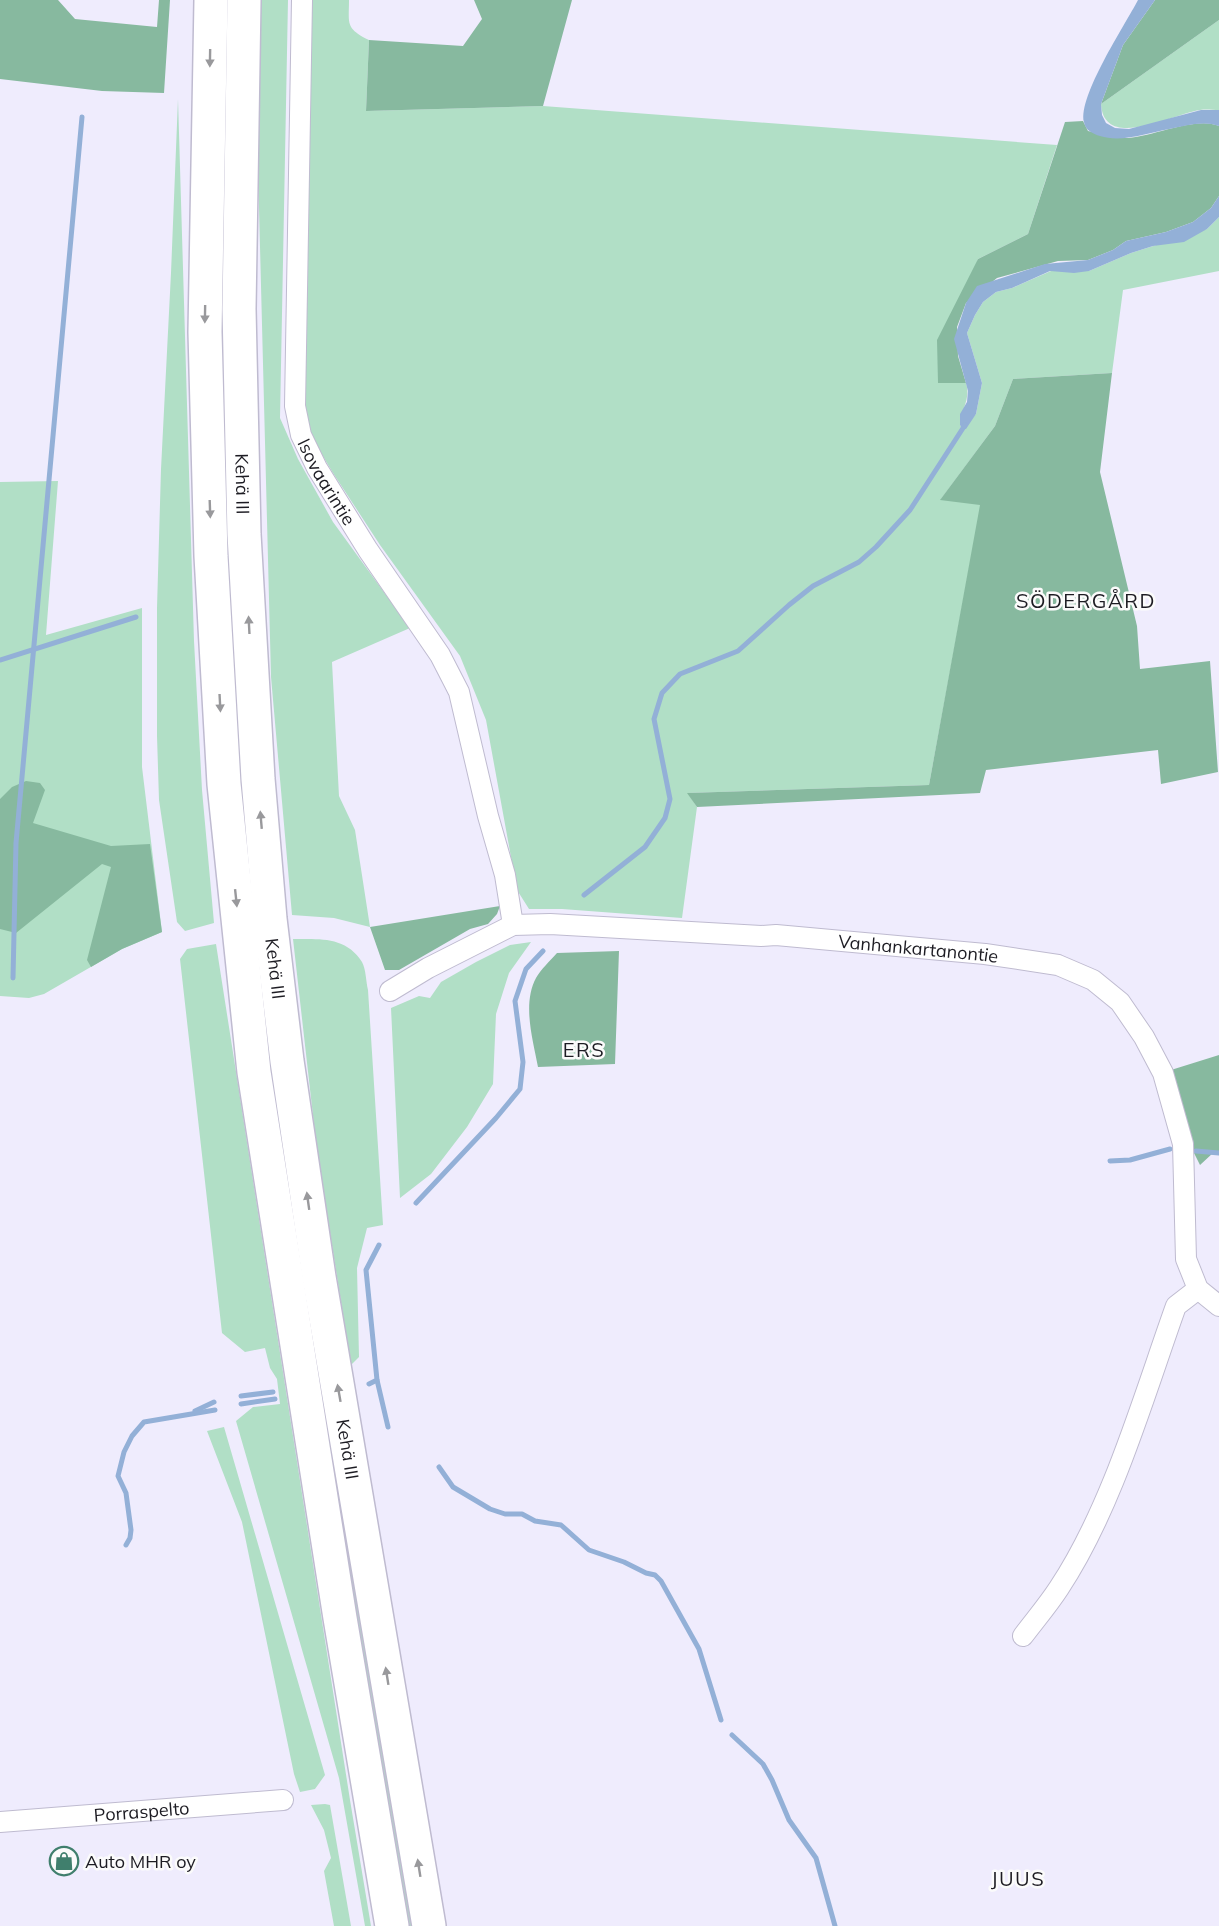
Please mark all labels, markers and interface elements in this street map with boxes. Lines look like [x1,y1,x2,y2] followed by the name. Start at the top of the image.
[205,49,214,68] one-way arrow
[200,304,210,323] one-way arrow
[293,435,361,529] street label: Isovaarintie
[231,453,255,515] street label: Kehä III
[205,499,214,518] one-way arrow
[1016,588,1156,613] district label: SÖDERGÅRD
[245,616,254,635] one-way arrow
[215,694,224,713] one-way arrow
[256,810,266,829] one-way arrow
[231,888,241,907] one-way arrow
[837,929,1000,967] street label: Vanhankartanontie
[261,937,291,1000] street label: Kehä III
[563,1037,605,1062] district label: ERS
[303,1191,312,1210] one-way arrow
[334,1384,343,1403] one-way arrow
[332,1417,365,1481] street label: Kehä III
[383,1666,392,1685] one-way arrow
[93,1796,190,1826] street label: Porraspelto
[48,1845,80,1877] shop icon: Auto MHR oy
[85,1850,196,1873] place label: Auto MHR oy
[414,1859,423,1878] one-way arrow
[991,1866,1045,1891] district label: JUUS

